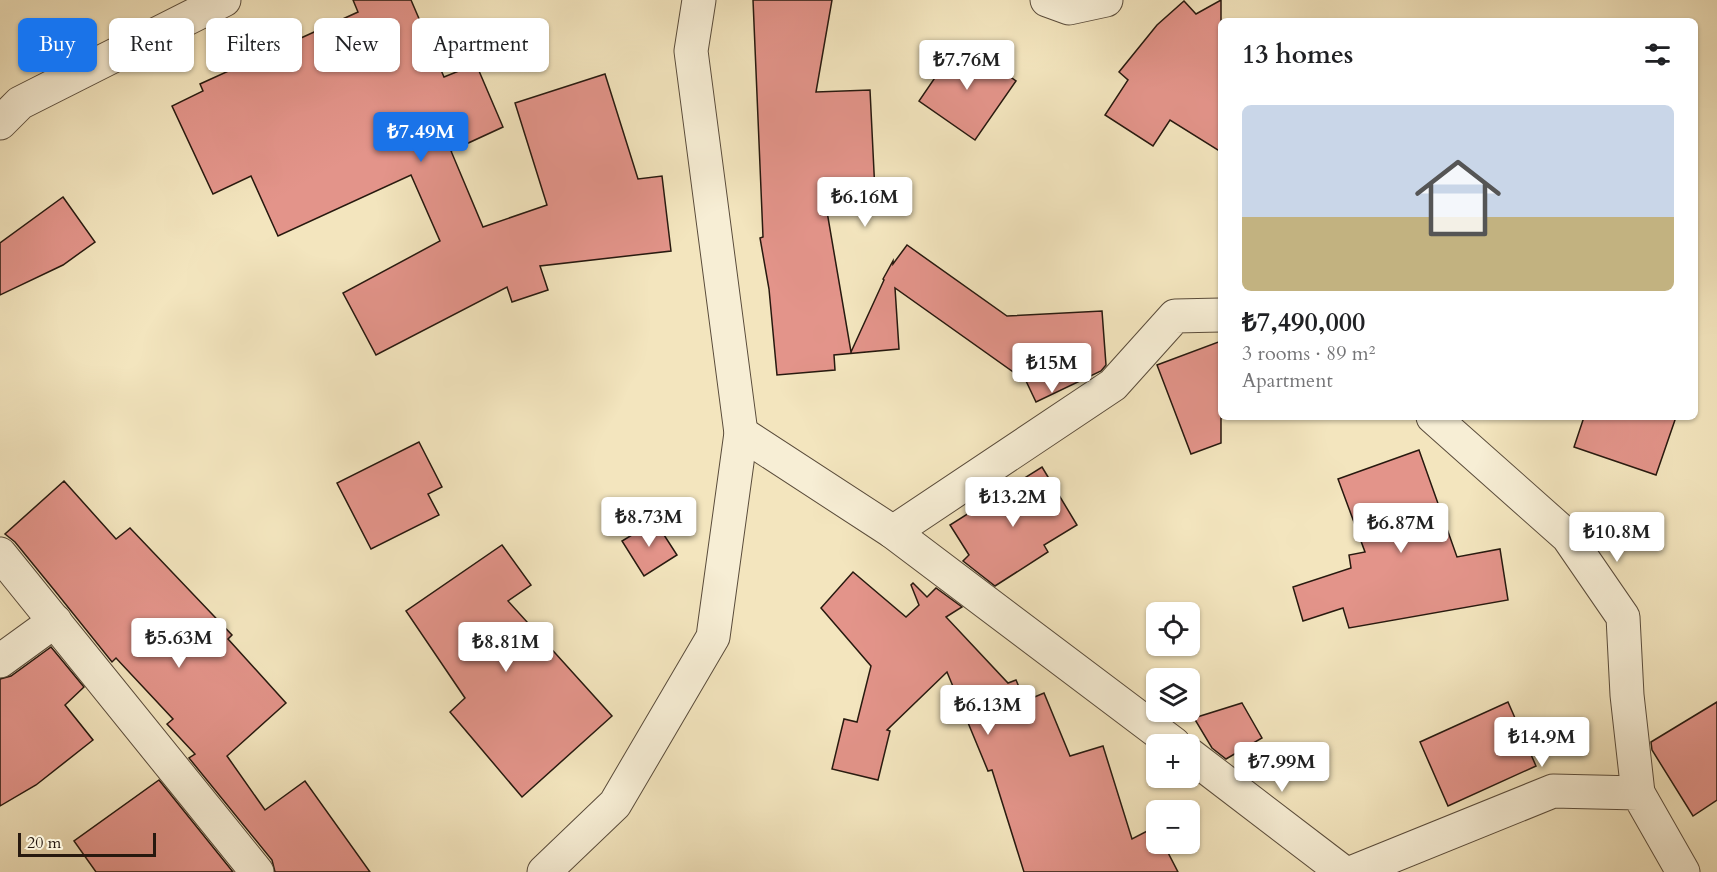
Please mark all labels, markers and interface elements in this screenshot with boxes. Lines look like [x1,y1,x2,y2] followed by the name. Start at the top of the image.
[18,18,97,72] chip: Buy
[109,18,194,72] chip: Rent
[206,18,302,72] chip: Filters
[314,18,400,72] chip: New
[412,18,549,72] chip: Apartment
[1242,37,1353,72] text: 13 homes
[1641,38,1674,71] icon: filters
[918,40,1016,91] pin: ₺7.76M
[933,46,1001,73] text: ₺7.76M
[372,112,470,163] pin: ₺7.49M
[387,118,455,145] text: ₺7.49M
[1404,144,1512,252] icon: home
[816,177,914,228] pin: ₺6.16M
[831,183,899,210] text: ₺6.16M
[1242,305,1365,340] text: ₺7,490,000
[1242,340,1375,367] text: 3 rooms · 89 m²
[1016,343,1088,394] pin: ₺15M
[1026,349,1078,376] text: ₺15M
[1242,367,1333,394] text: Apartment
[964,477,1062,528] pin: ₺13.2M
[979,483,1047,510] text: ₺13.2M
[600,497,698,548] pin: ₺8.73M
[615,503,683,530] text: ₺8.73M
[1352,503,1450,554] pin: ₺6.87M
[1367,509,1435,536] text: ₺6.87M
[1568,512,1666,563] pin: ₺10.8M
[1583,518,1651,545] text: ₺10.8M
[1146,602,1200,854] map controls
[1146,602,1200,656] button: locate
[130,618,228,669] pin: ₺5.63M
[457,622,555,673] pin: ₺8.81M
[145,624,213,651] text: ₺5.63M
[472,628,540,655] text: ₺8.81M
[1146,668,1200,722] button: layers
[939,685,1037,736] pin: ₺6.13M
[954,691,1022,718] text: ₺6.13M
[1493,717,1591,768] pin: ₺14.9M
[1508,723,1576,750] text: ₺14.9M
[1146,734,1200,788] button: +
[1233,742,1331,793] pin: ₺7.99M
[1248,748,1316,775] text: ₺7.99M
[1146,800,1200,854] button: −
[18,830,156,858] scale bar
[27,832,61,854] text: 20 m

